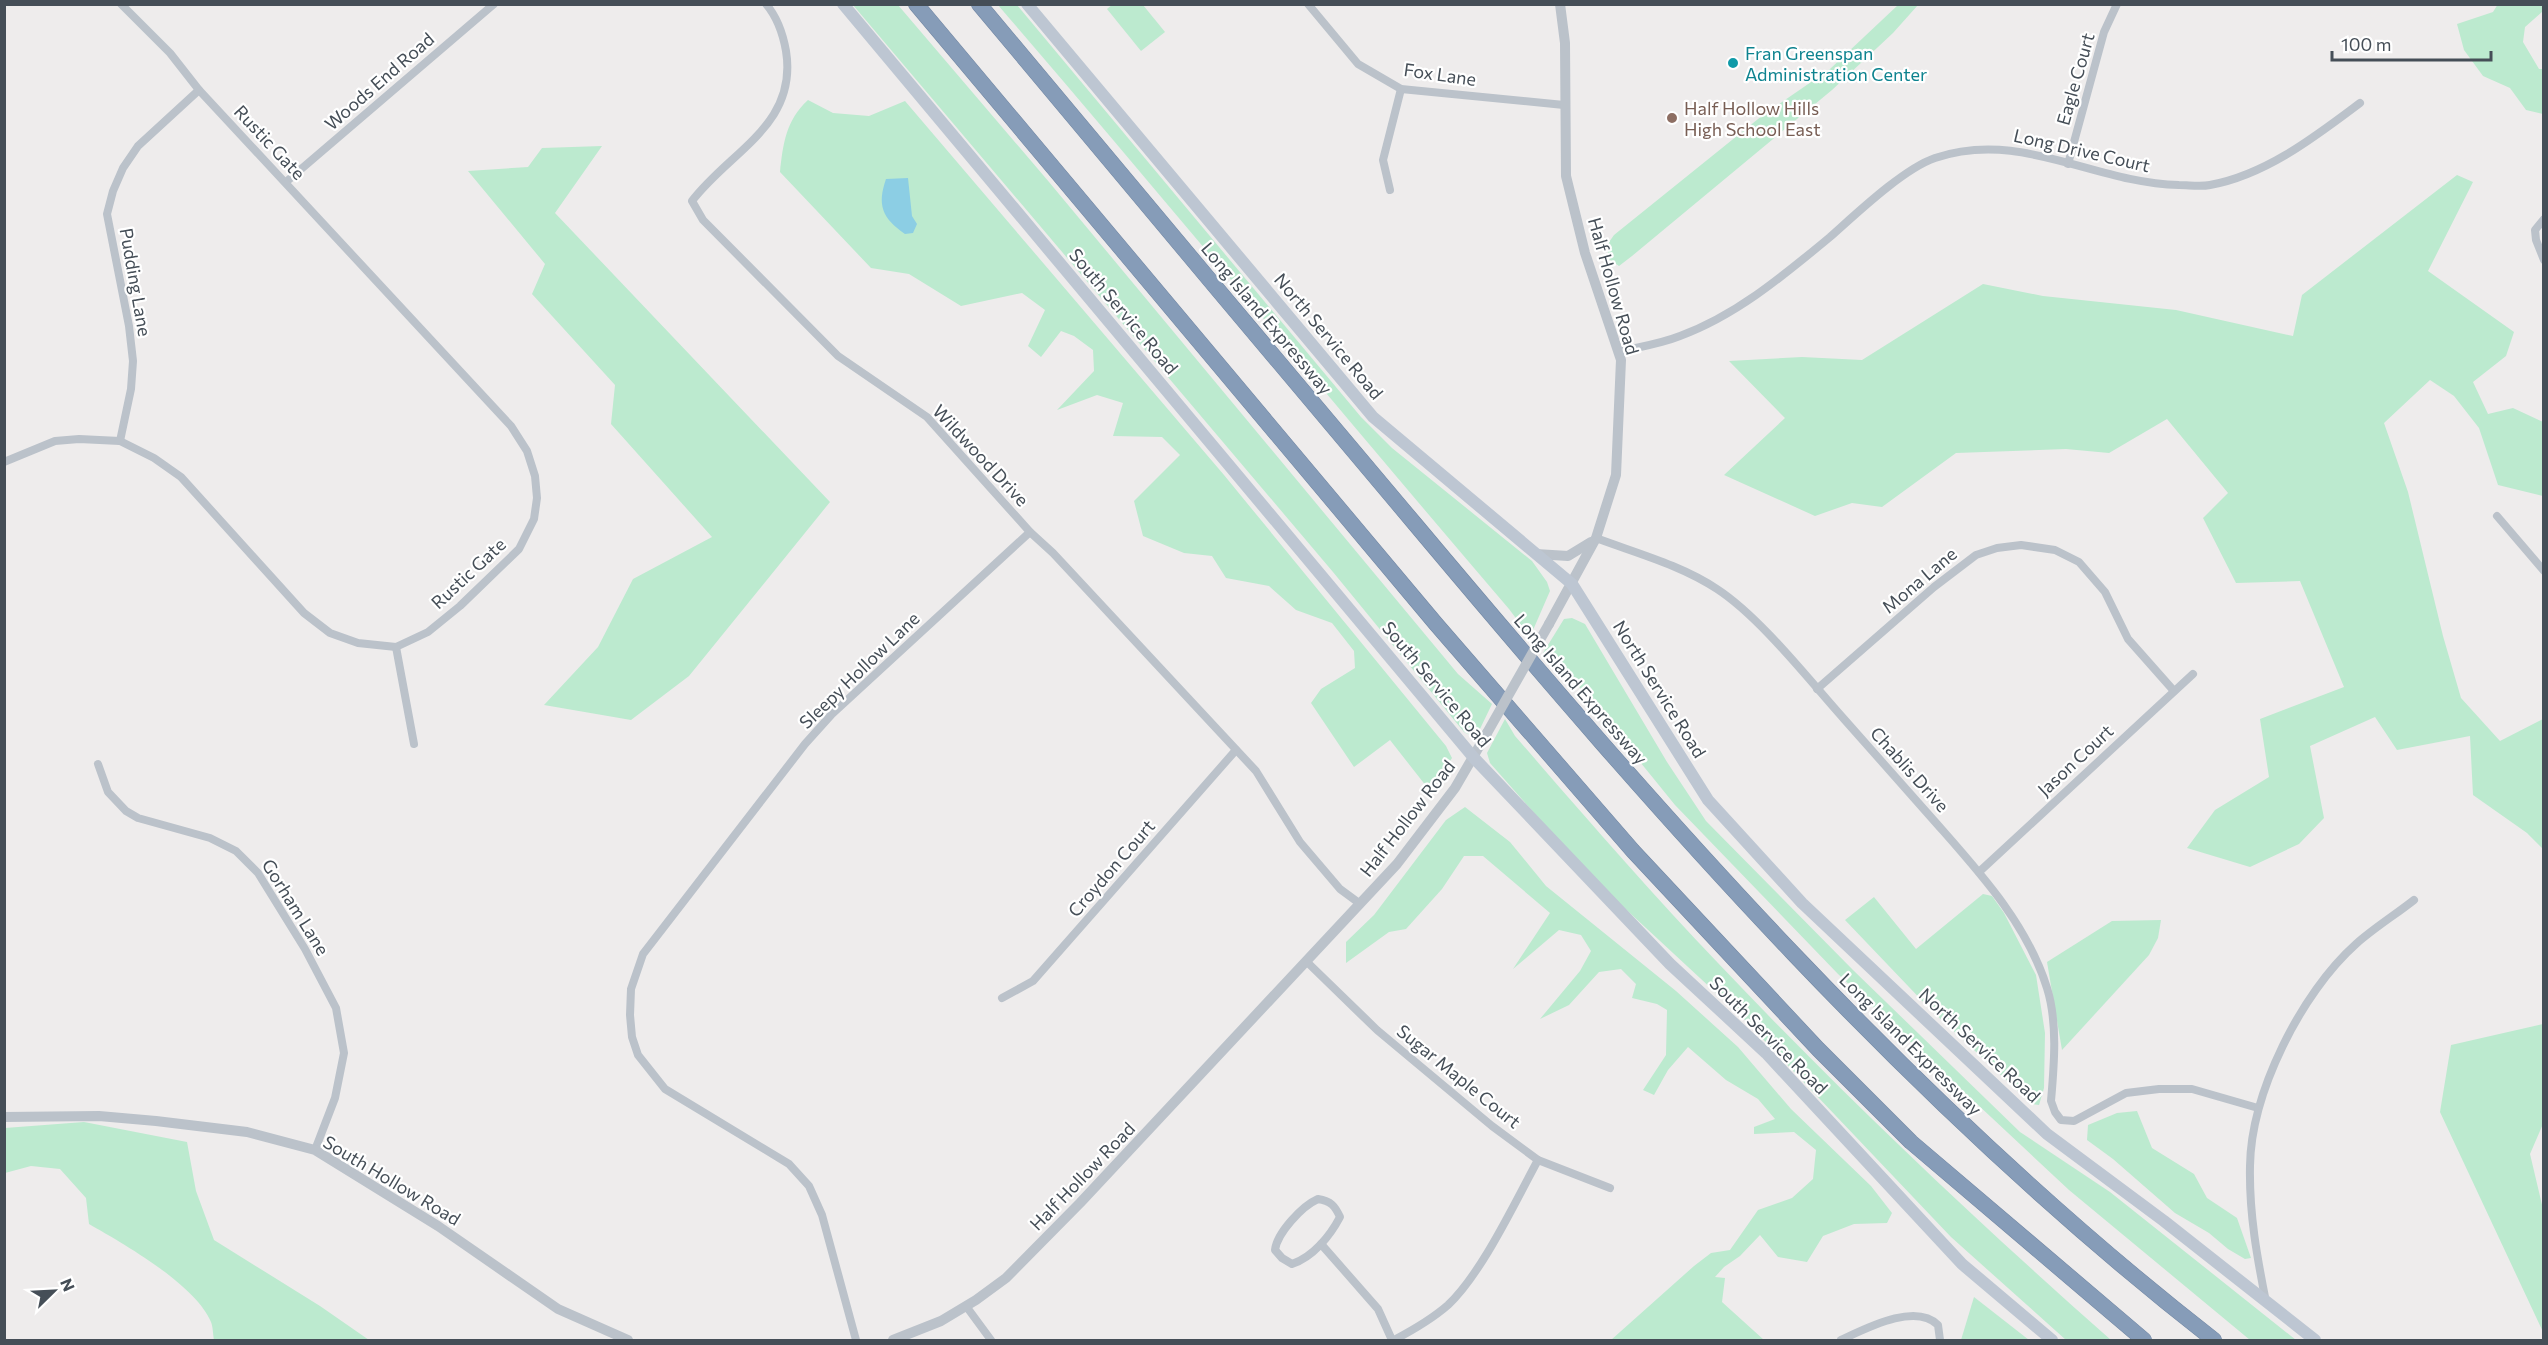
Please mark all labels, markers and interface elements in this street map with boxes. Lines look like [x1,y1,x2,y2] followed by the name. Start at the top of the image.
[2332,24,2491,62] scale bar
[320,28,438,134] street label: Woods End Road
[2051,30,2099,128] street label: Eagle Court
[2341,33,2391,55] text: 100 m
[1745,42,1927,85] place label: Fran Greenspan Administration Center
[1726,56,1740,70] marker: Fran Greenspan Administration Center
[1402,58,1478,90] street label: Fox Lane
[1684,97,1821,140] place label: Half Hollow Hills High School East
[230,100,310,184] street label: Rustic Gate
[1665,111,1679,125] marker: Half Hollow Hills High School East
[2012,124,2152,176] street label: Long Drive Court
[1584,215,1644,357] street label: Half Hollow Road
[116,226,156,338] street label: Pudding Lane
[1197,237,1337,399] street label: Long Island Expressway
[1065,244,1183,378] street label: South Service Road
[1270,269,1388,403] street label: North Service Road
[928,400,1034,510] street label: Wildwood Drive
[426,533,510,613] street label: Rustic Gate
[1877,542,1961,618] street label: Mona Lane
[794,607,924,733] street label: Sleepy Hollow Lane
[1510,609,1652,769] street label: Long Island Expressway
[1609,616,1711,762] street label: North Service Road
[1378,617,1496,751] street label: South Service Road
[2033,720,2117,800] street label: Jason Court
[1866,722,1954,816] street label: Chablis Drive
[1355,755,1459,881] street label: Half Hollow Road
[1063,815,1159,921] street label: Croydon Court
[258,855,334,959] street label: Gorham Lane
[1835,968,1987,1120] street label: Long Island Expressway
[1706,972,1832,1098] street label: South Service Road
[1915,983,2045,1107] street label: North Service Road
[1393,1019,1525,1133] street label: Sugar Maple Court
[1025,1117,1139,1235] street label: Half Hollow Road
[319,1130,465,1230] street label: South Hollow Road
[24,1261,84,1321] north arrow
[57,1275,79,1294] text: N

